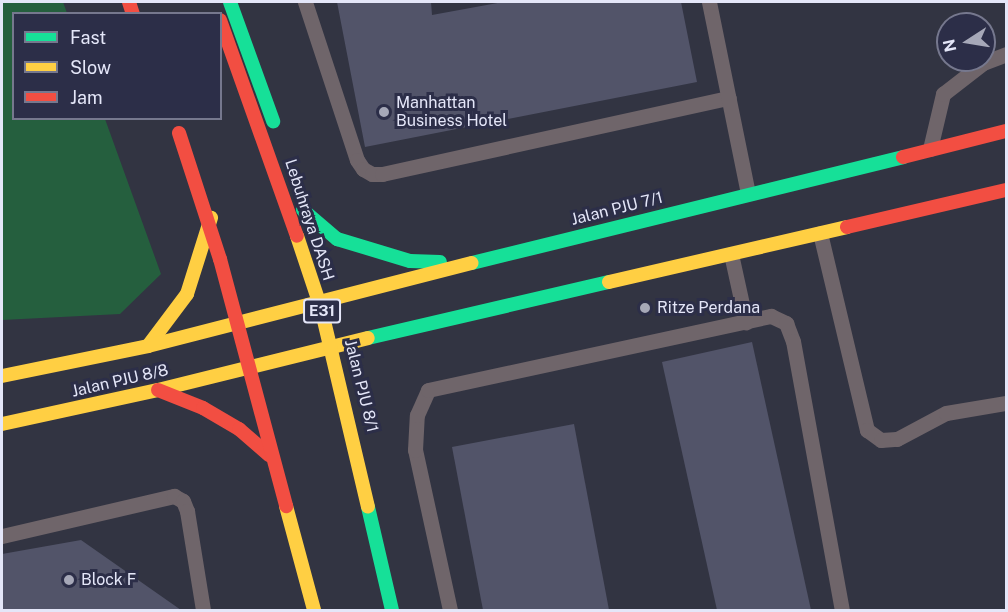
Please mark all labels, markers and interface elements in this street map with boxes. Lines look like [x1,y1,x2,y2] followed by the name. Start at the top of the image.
[12,12,222,120] legend
[936,12,996,72] north arrow
[70,27,106,48] text: Fast
[939,37,960,54] text: N
[70,57,111,78] text: Slow
[70,87,103,108] text: Jam
[396,93,507,131] place label: Manhattan Business Hotel
[377,105,391,119] marker: Manhattan Business Hotel
[280,157,338,283] street label: Lebuhraya DASH
[569,188,665,230] street label: Jalan PJU 7/1
[657,298,760,318] place label: Ritze Perdana
[302,299,342,323] road number: E31
[638,301,652,315] marker: Ritze Perdana
[340,338,382,434] street label: Jalan PJU 8/1
[70,361,170,401] street label: Jalan PJU 8/8
[81,570,136,590] place label: Block F
[62,573,76,587] marker: Block F

